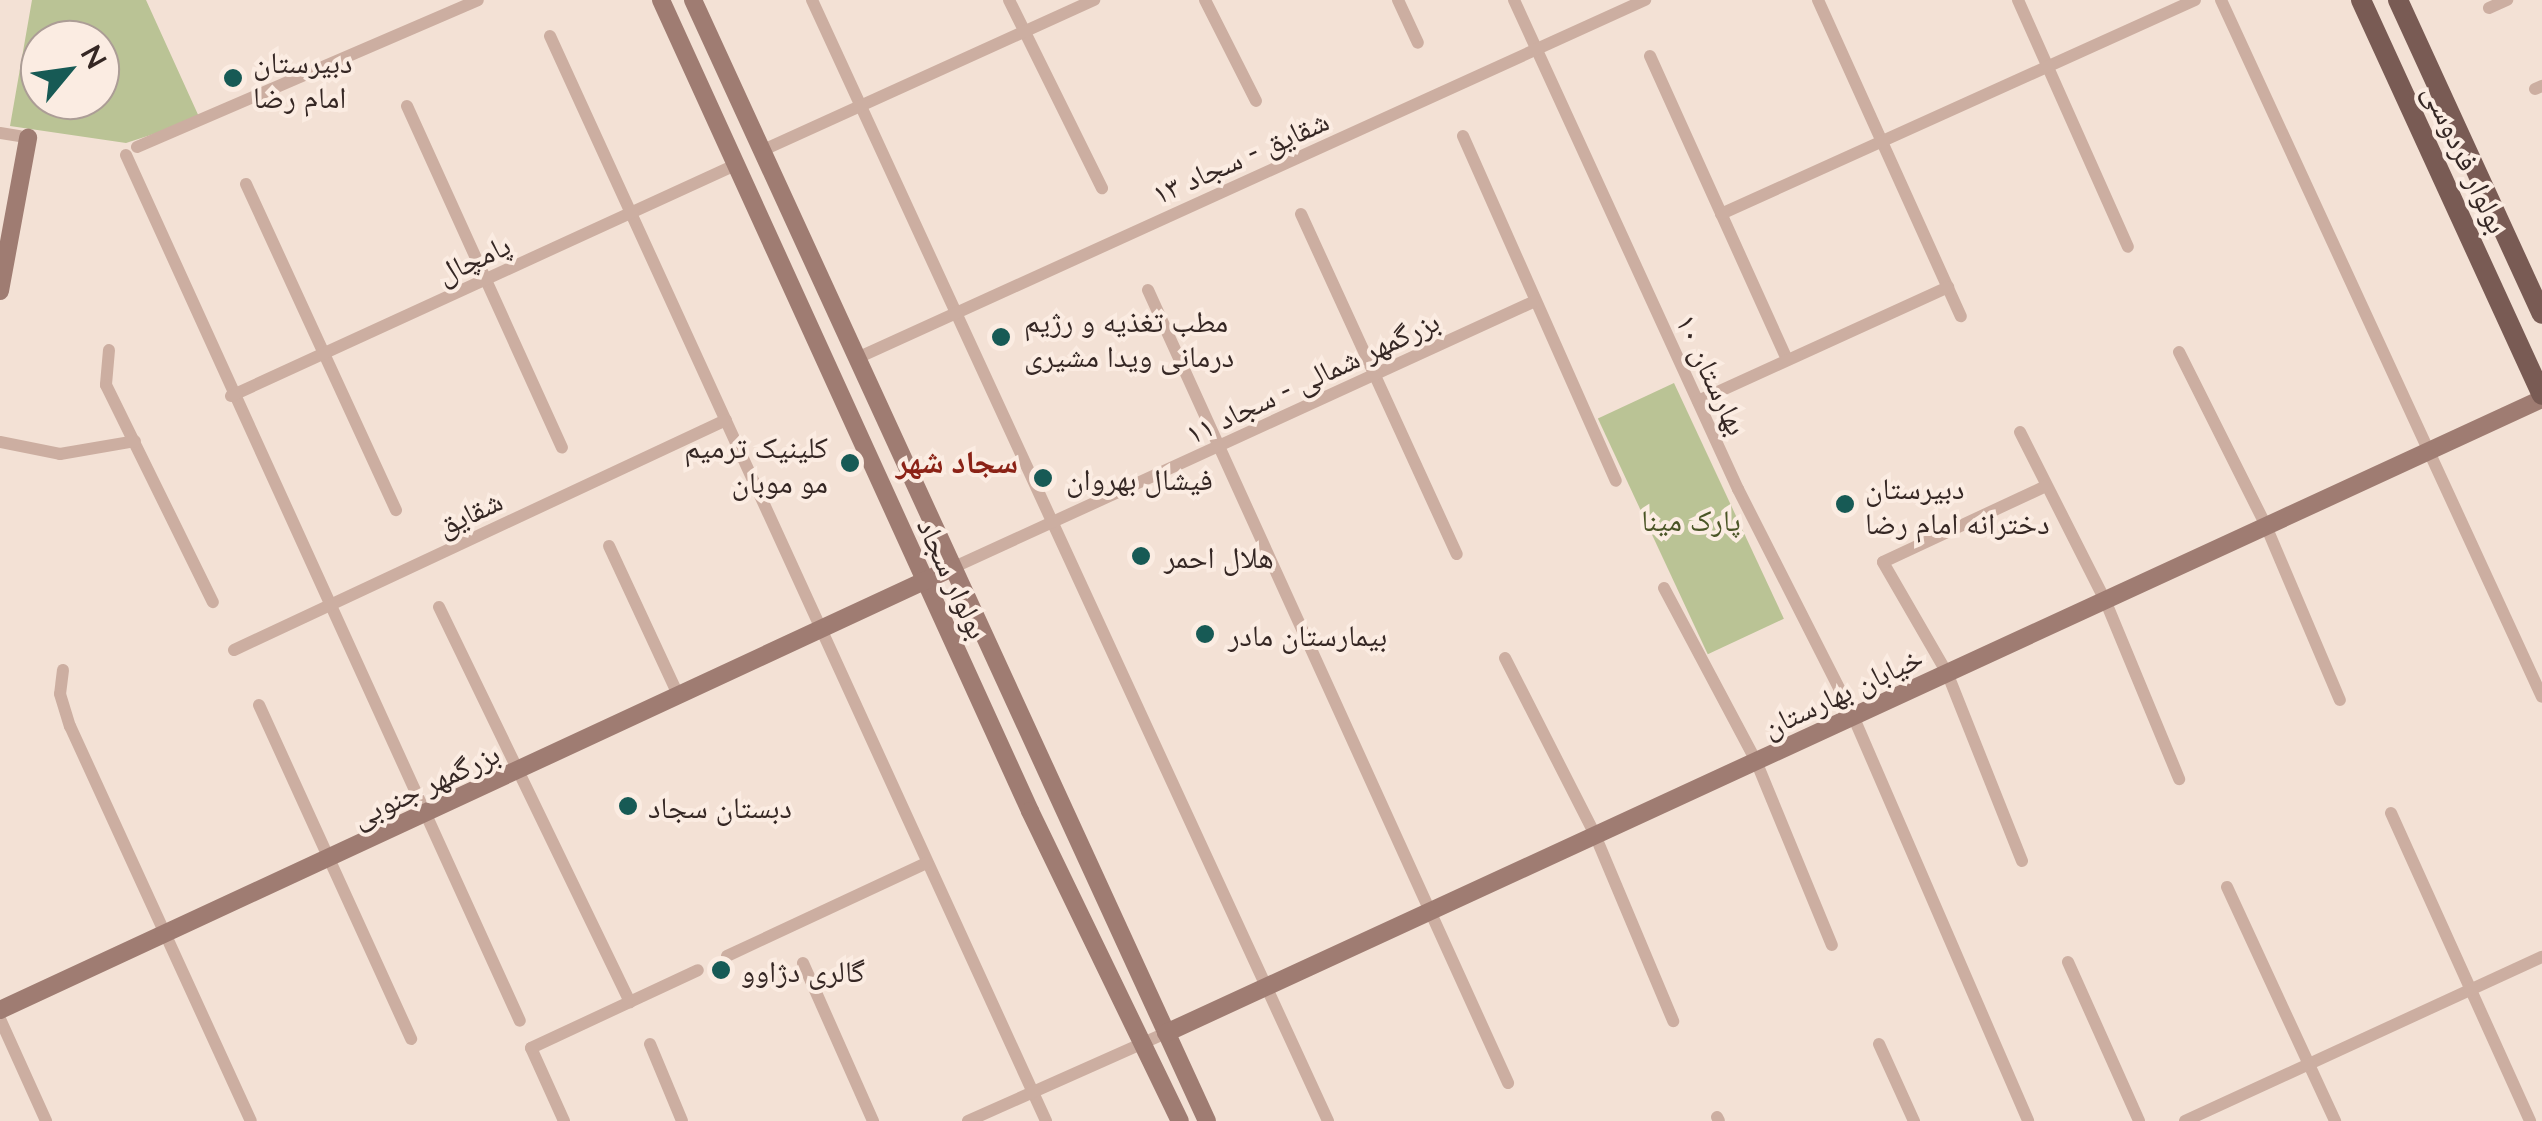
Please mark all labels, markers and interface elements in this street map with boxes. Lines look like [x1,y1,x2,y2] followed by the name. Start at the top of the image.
[20,20,120,120] north arrow
[74,39,115,74] text: N
[253,43,352,114] place label: دبیرستان امام رضا
[222,67,244,89] marker: دبیرستان امام رضا
[2417,78,2517,238] street label: بولوار فردوسی
[1146,101,1334,211] street label: شقایق - سجاد ۱۳
[431,225,515,291] street label: پامچال
[1180,301,1444,451] street label: بزرگمهر شمالی - سجاد ۱۱
[1024,302,1234,372] place label: مطب تغذیه و رژیم درمانی ویدا مشیری
[1669,308,1757,440] street label: بهارستان ۱۰
[988,324,1014,350] marker: مطب تغذیه و رژیم درمانی ویدا مشیری
[684,428,828,498] place label: کلینیک ترمیم مو موبان
[896,442,1018,480] district label: سجاد شهر
[837,450,863,476] marker: کلینیک ترمیم مو موبان
[1066,460,1213,496] place label: فیشال بهروان
[1030,465,1056,491] marker: فیشال بهروان
[1865,469,2050,540] place label: دبیرستان دخترانه امام رضا
[430,481,508,543] street label: شقایق
[1834,493,1856,515] marker: دبیرستان دخترانه امام رضا
[1641,501,1741,537] park label: پارک مینا
[910,512,998,644] street label: بولوار سجاد
[1164,538,1274,574] place label: هلال احمر
[1128,543,1154,569] marker: هلال احمر
[1228,616,1387,652] place label: بیمارستان مادر
[1192,621,1218,647] marker: بیمارستان مادر
[1756,638,1928,744] street label: خیابان بهارستان
[345,734,505,834] street label: بزرگمهر جنوبی
[648,788,792,824] place label: دبستان سجاد
[617,795,639,817] marker: دبستان سجاد
[741,952,865,988] place label: گالری دژاوو
[710,959,732,981] marker: گالری دژاوو

